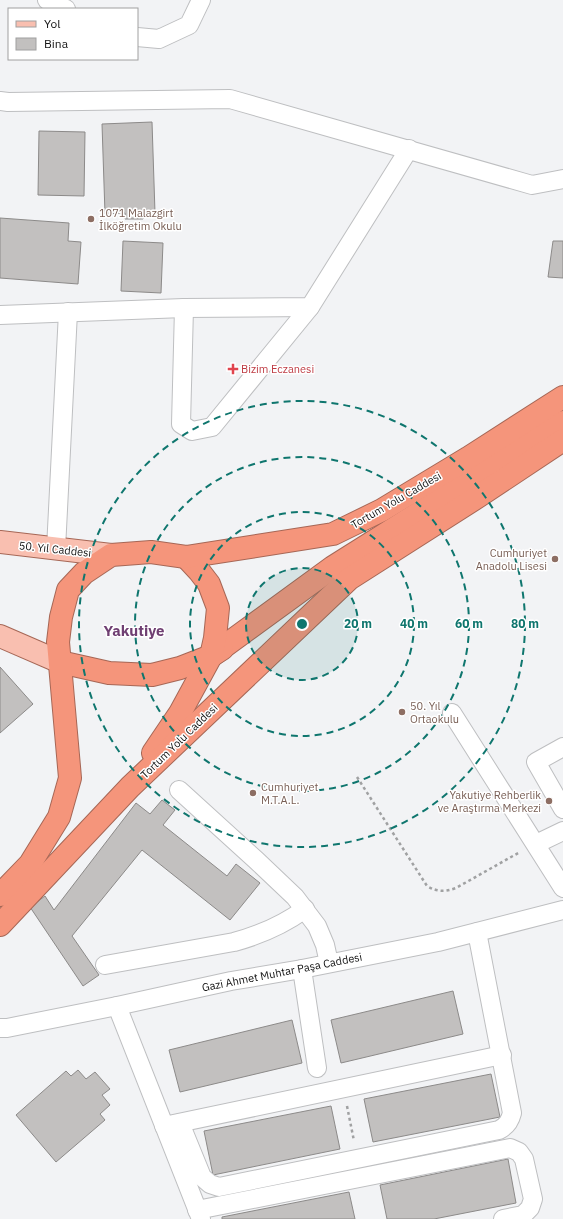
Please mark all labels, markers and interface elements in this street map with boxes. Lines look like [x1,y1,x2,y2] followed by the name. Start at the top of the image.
[8,8,138,60] legend
[44,16,61,31] text: Yol
[44,36,69,51] text: Bina
[99,206,182,233] place label: 1071 Malazgirt İlköğretim Okulu
[86,214,96,224] marker: 1071 Malazgirt İlköğretim Okulu
[241,362,314,376] place label: Bizim Eczanesi
[228,364,238,374] marker: Bizim Eczanesi
[348,469,444,531] street label: Tortum Yolu Caddesi
[18,538,92,560] street label: 50. Yıl Caddesi
[476,546,547,573] place label: Cumhuriyet Anadolu Lisesi
[550,554,560,564] marker: Cumhuriyet Anadolu Lisesi
[344,616,372,631] text: 20 m
[400,616,428,631] text: 40 m
[455,616,483,631] text: 60 m
[511,616,539,631] text: 80 m
[295,617,309,631] centre of rings
[103,621,165,640] district label: Yakutiye
[410,699,459,726] place label: 50. Yıl Ortaokulu
[138,701,220,781] street label: Tortum Yolu Caddesi
[397,707,407,717] marker: 50. Yıl Ortaokulu
[261,780,318,807] place label: Cumhuriyet M.T.A.L.
[248,788,258,798] marker: Cumhuriyet M.T.A.L.
[438,788,541,815] place label: Yakutiye Rehberlik ve Araştırma Merkezi
[544,796,554,806] marker: Yakutiye Rehberlik ve Araştırma Merkezi
[201,950,363,994] street label: Gazi Ahmet Muhtar Paşa Caddesi

